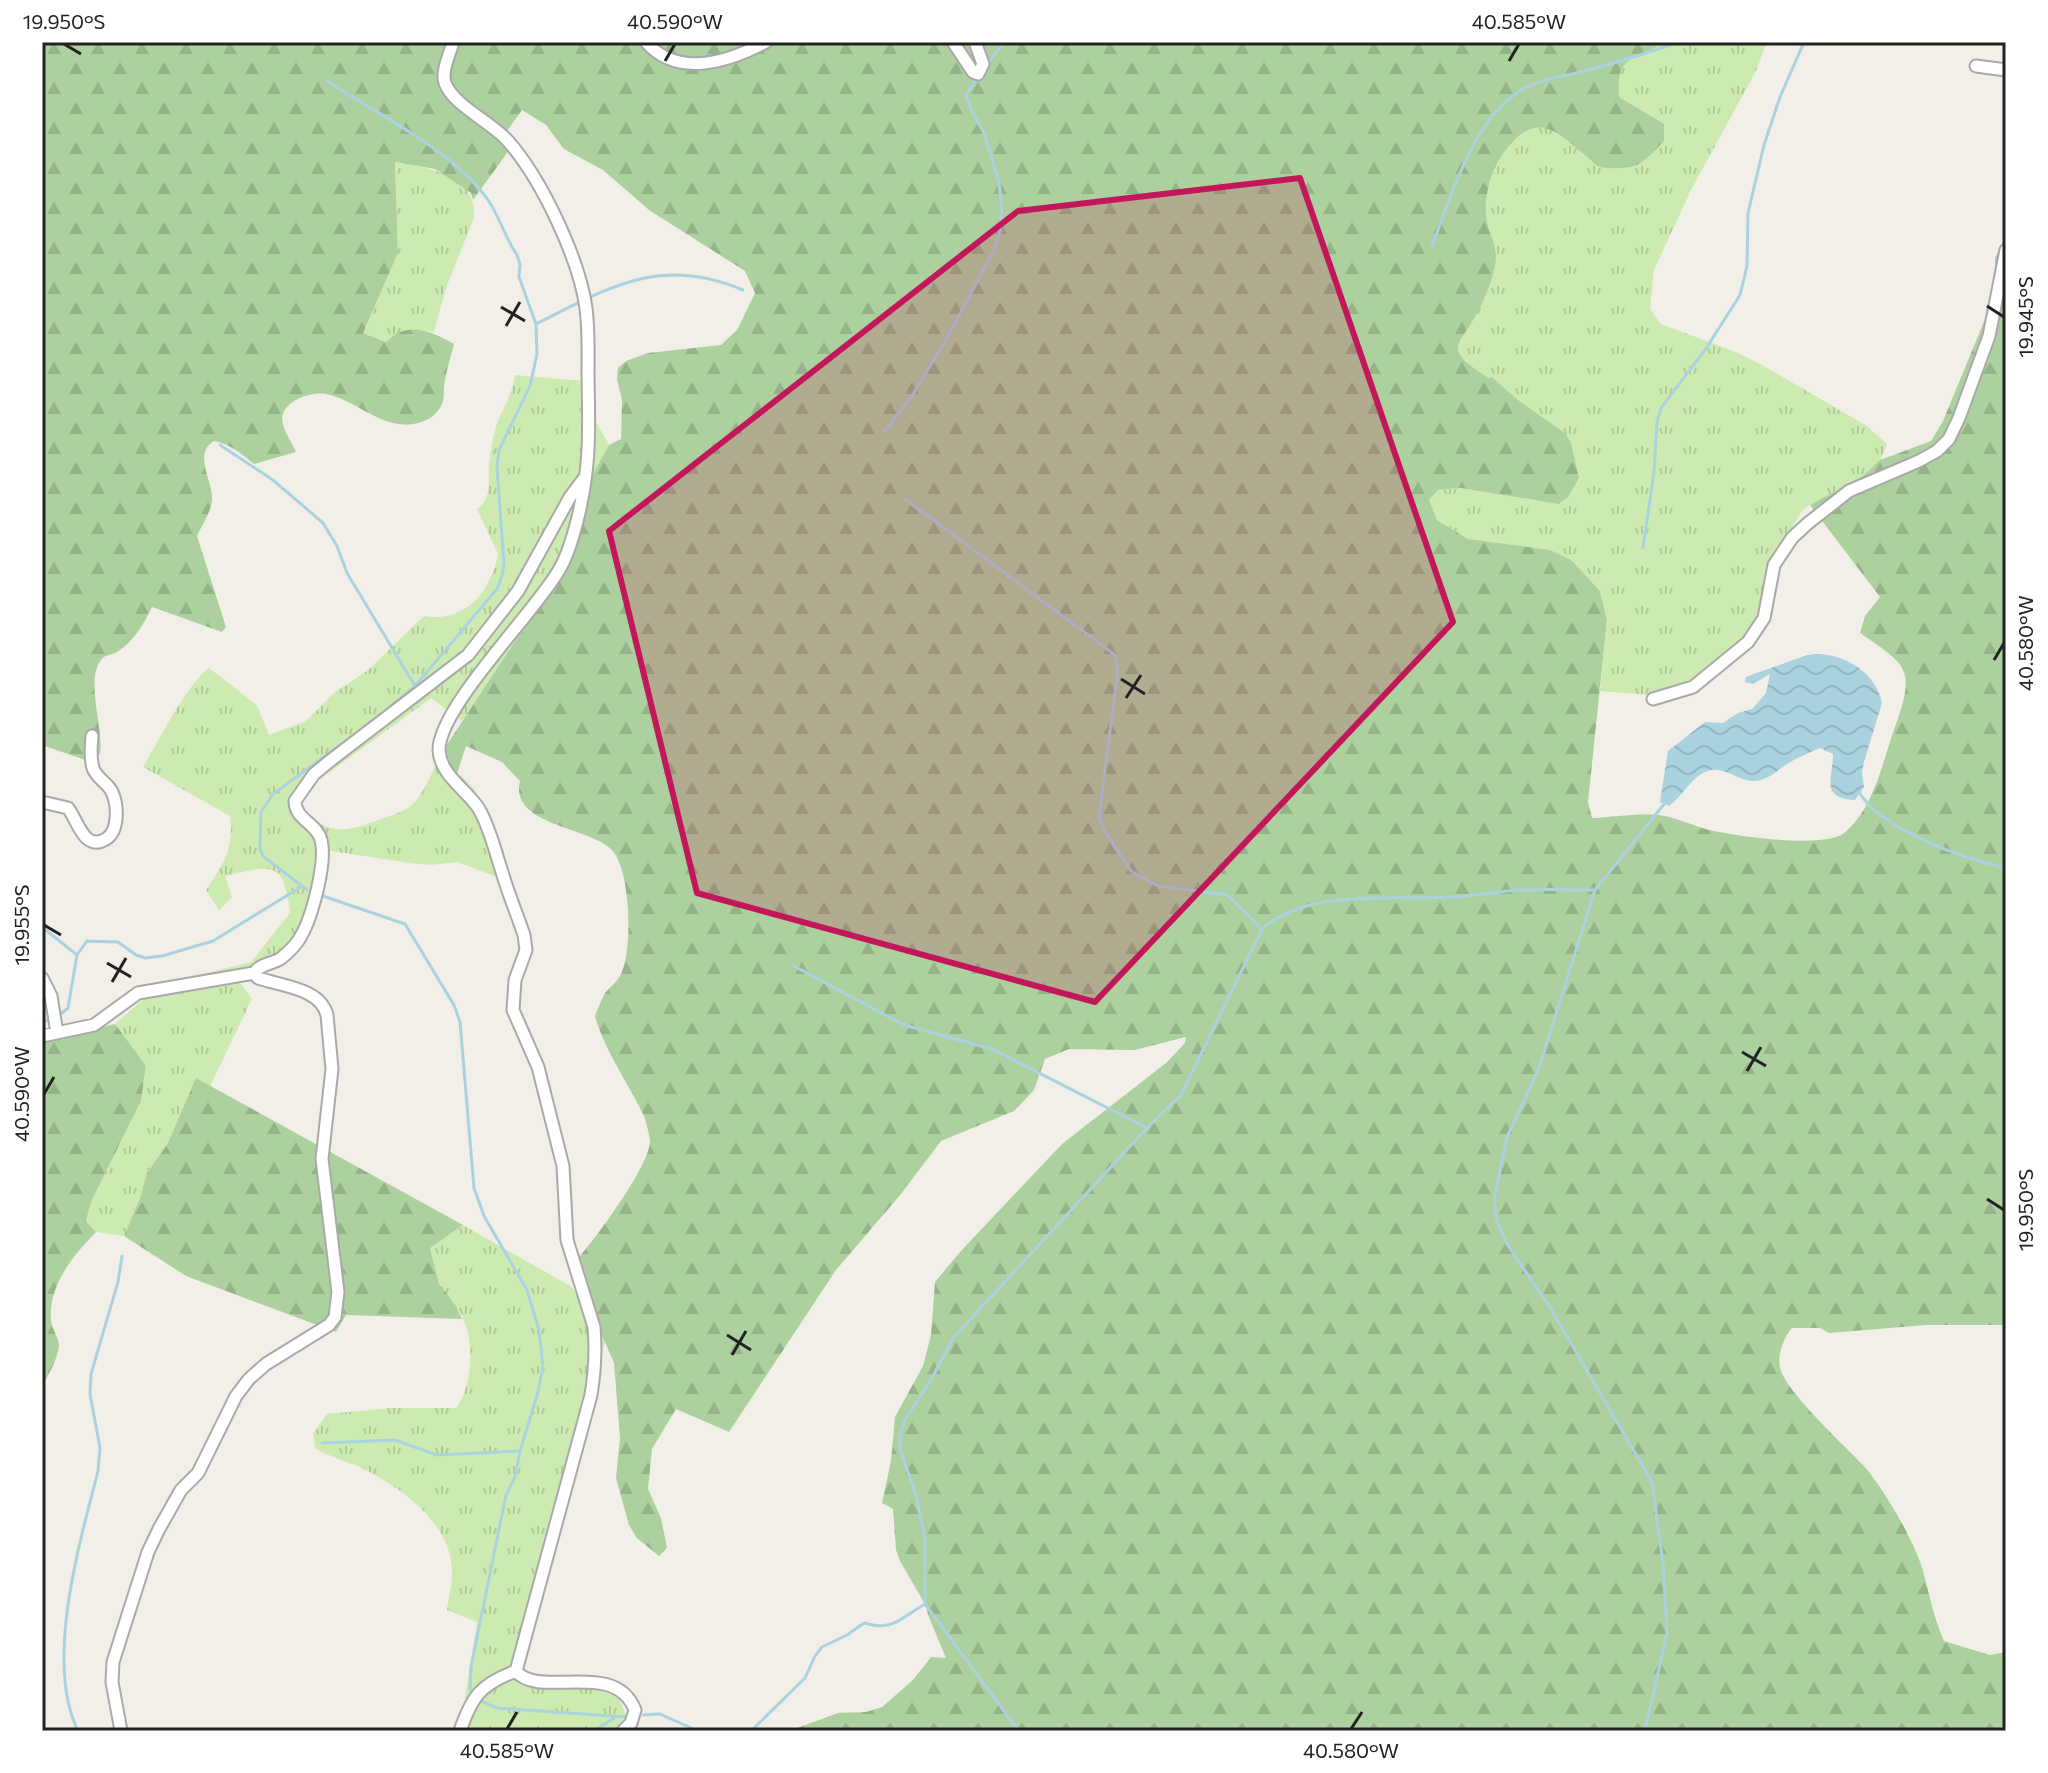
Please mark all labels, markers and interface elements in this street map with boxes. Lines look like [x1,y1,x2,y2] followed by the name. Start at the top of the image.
[23,9,105,33] text: 19.950°S
[627,9,723,33] text: 40.590°W
[1472,9,1566,33] text: 40.585°W
[2013,276,2037,358] text: 19.945°S
[2013,595,2037,691] text: 40.580°W
[9,885,33,966] text: 19.955°S
[9,1046,33,1142] text: 40.590°W
[2013,1169,2037,1251] text: 19.950°S
[460,1738,554,1762] text: 40.585°W
[1303,1738,1399,1762] text: 40.580°W

